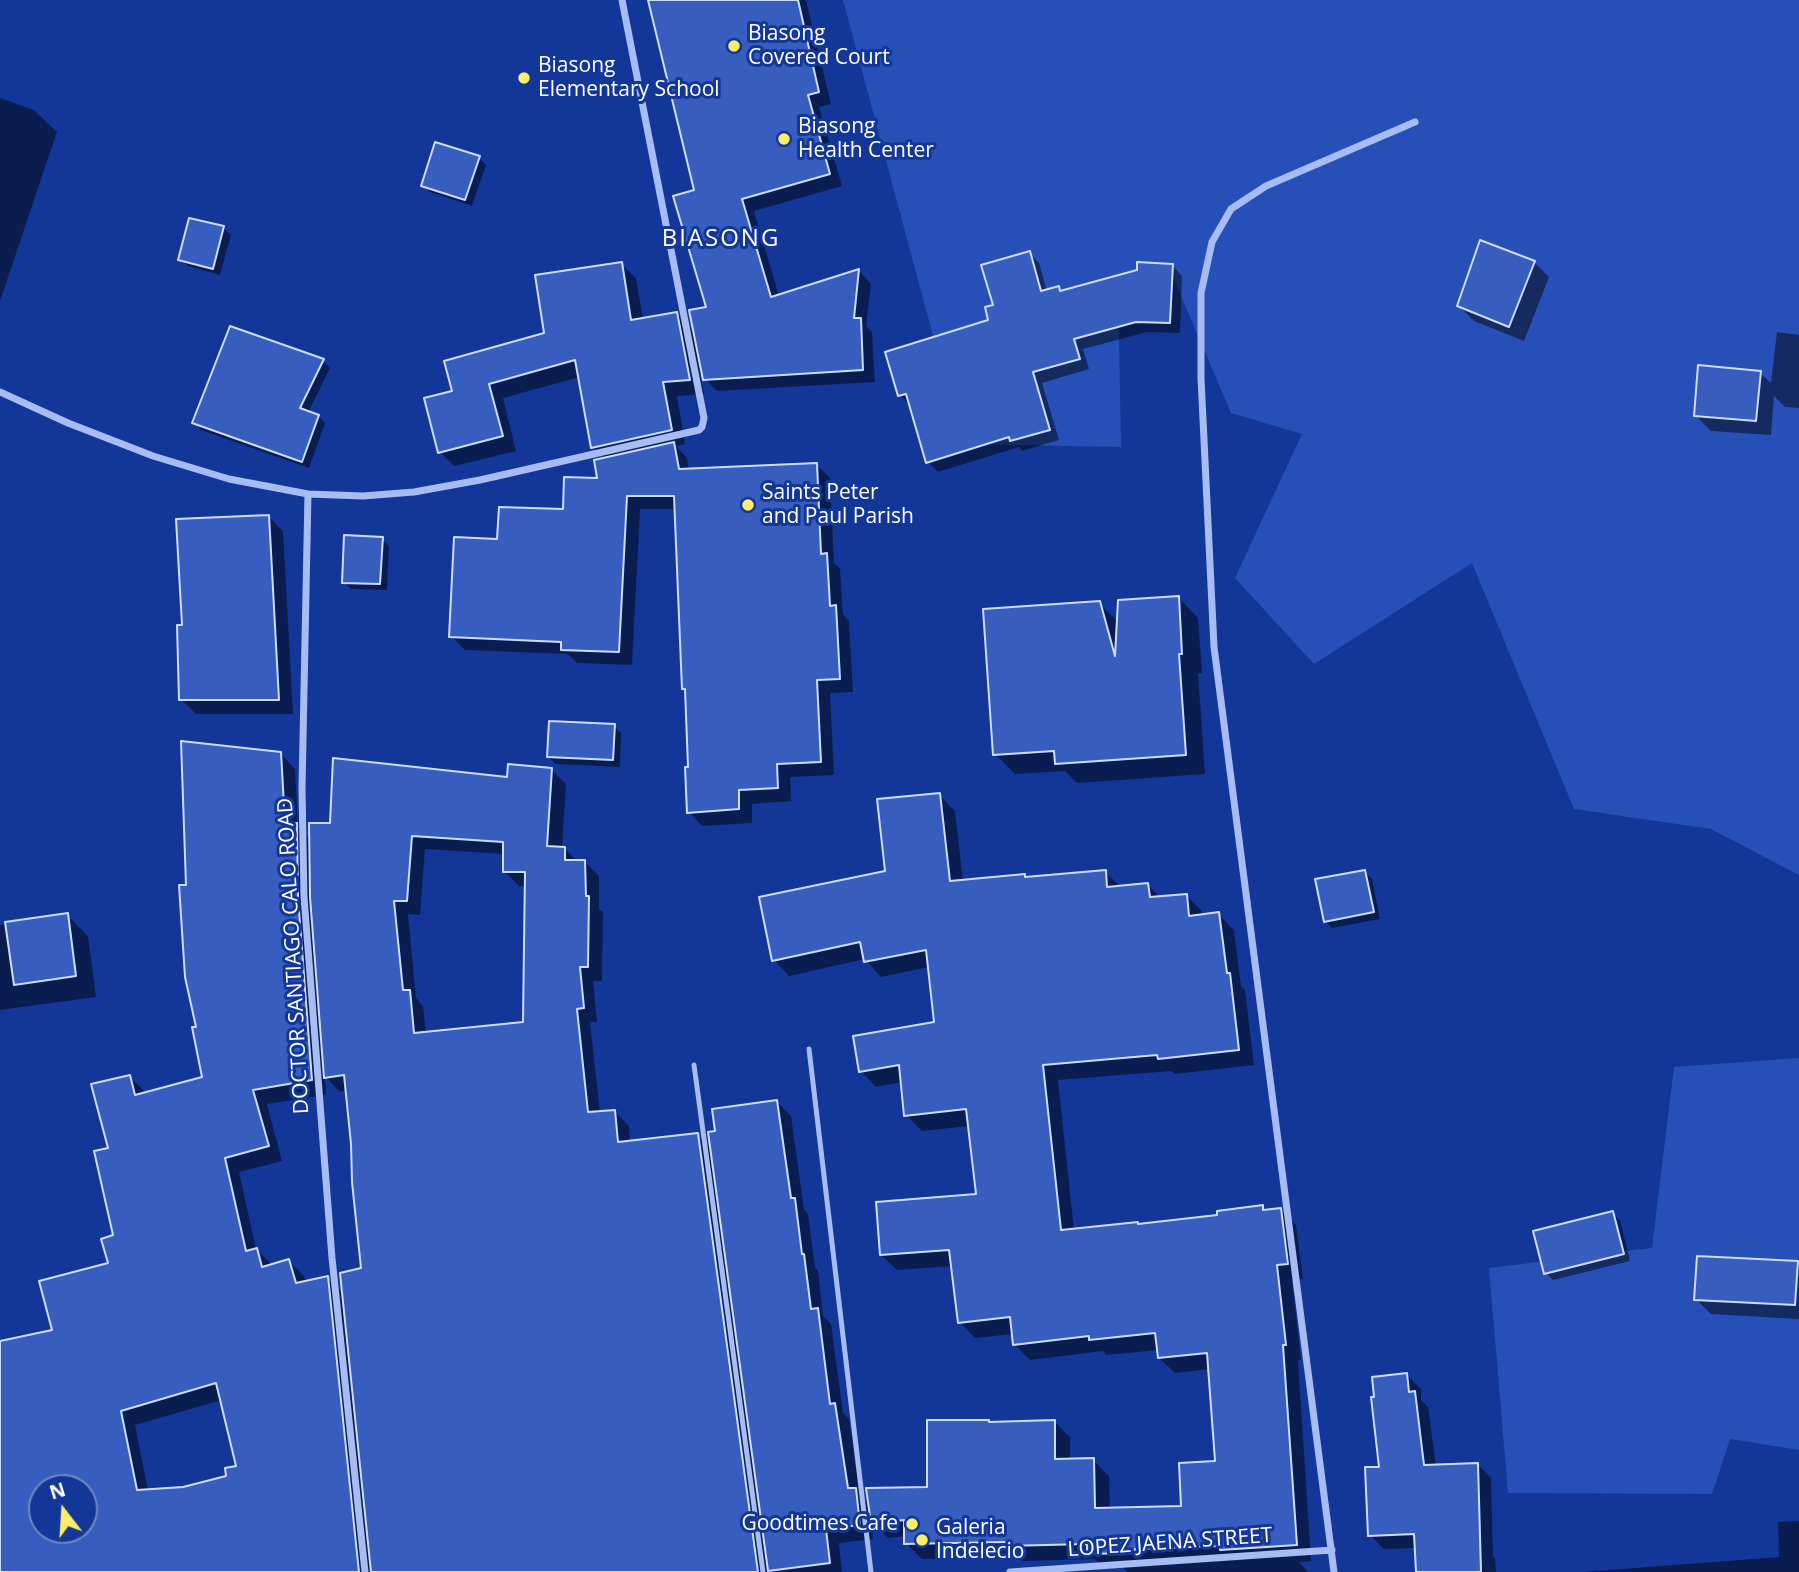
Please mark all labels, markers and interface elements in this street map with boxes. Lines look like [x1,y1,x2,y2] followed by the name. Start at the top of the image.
[748,21,890,71] place label: Biasong Covered Court
[726,38,742,54] marker: Biasong Covered Court
[538,53,720,103] place label: Biasong Elementary School
[516,70,532,86] marker: Biasong Elementary School
[798,114,934,164] place label: Biasong Health Center
[776,131,792,147] marker: Biasong Health Center
[663,225,779,253] district label: BIASONG
[762,480,914,530] place label: Saints Peter and Paul Parish
[740,497,756,513] marker: Saints Peter and Paul Parish
[273,797,315,1115] street label: DOCTOR SANTIAGO CALO ROAD
[28,1474,98,1544] north arrow
[46,1476,69,1506] text: N
[741,1511,898,1537] place label: Goodtimes Cafe
[936,1515,1024,1565] place label: Galeria Indelecio
[904,1516,920,1532] marker: Goodtimes Cafe
[1067,1523,1273,1563] street label: LOPEZ JAENA STREET
[914,1532,930,1548] marker: Galeria Indelecio

